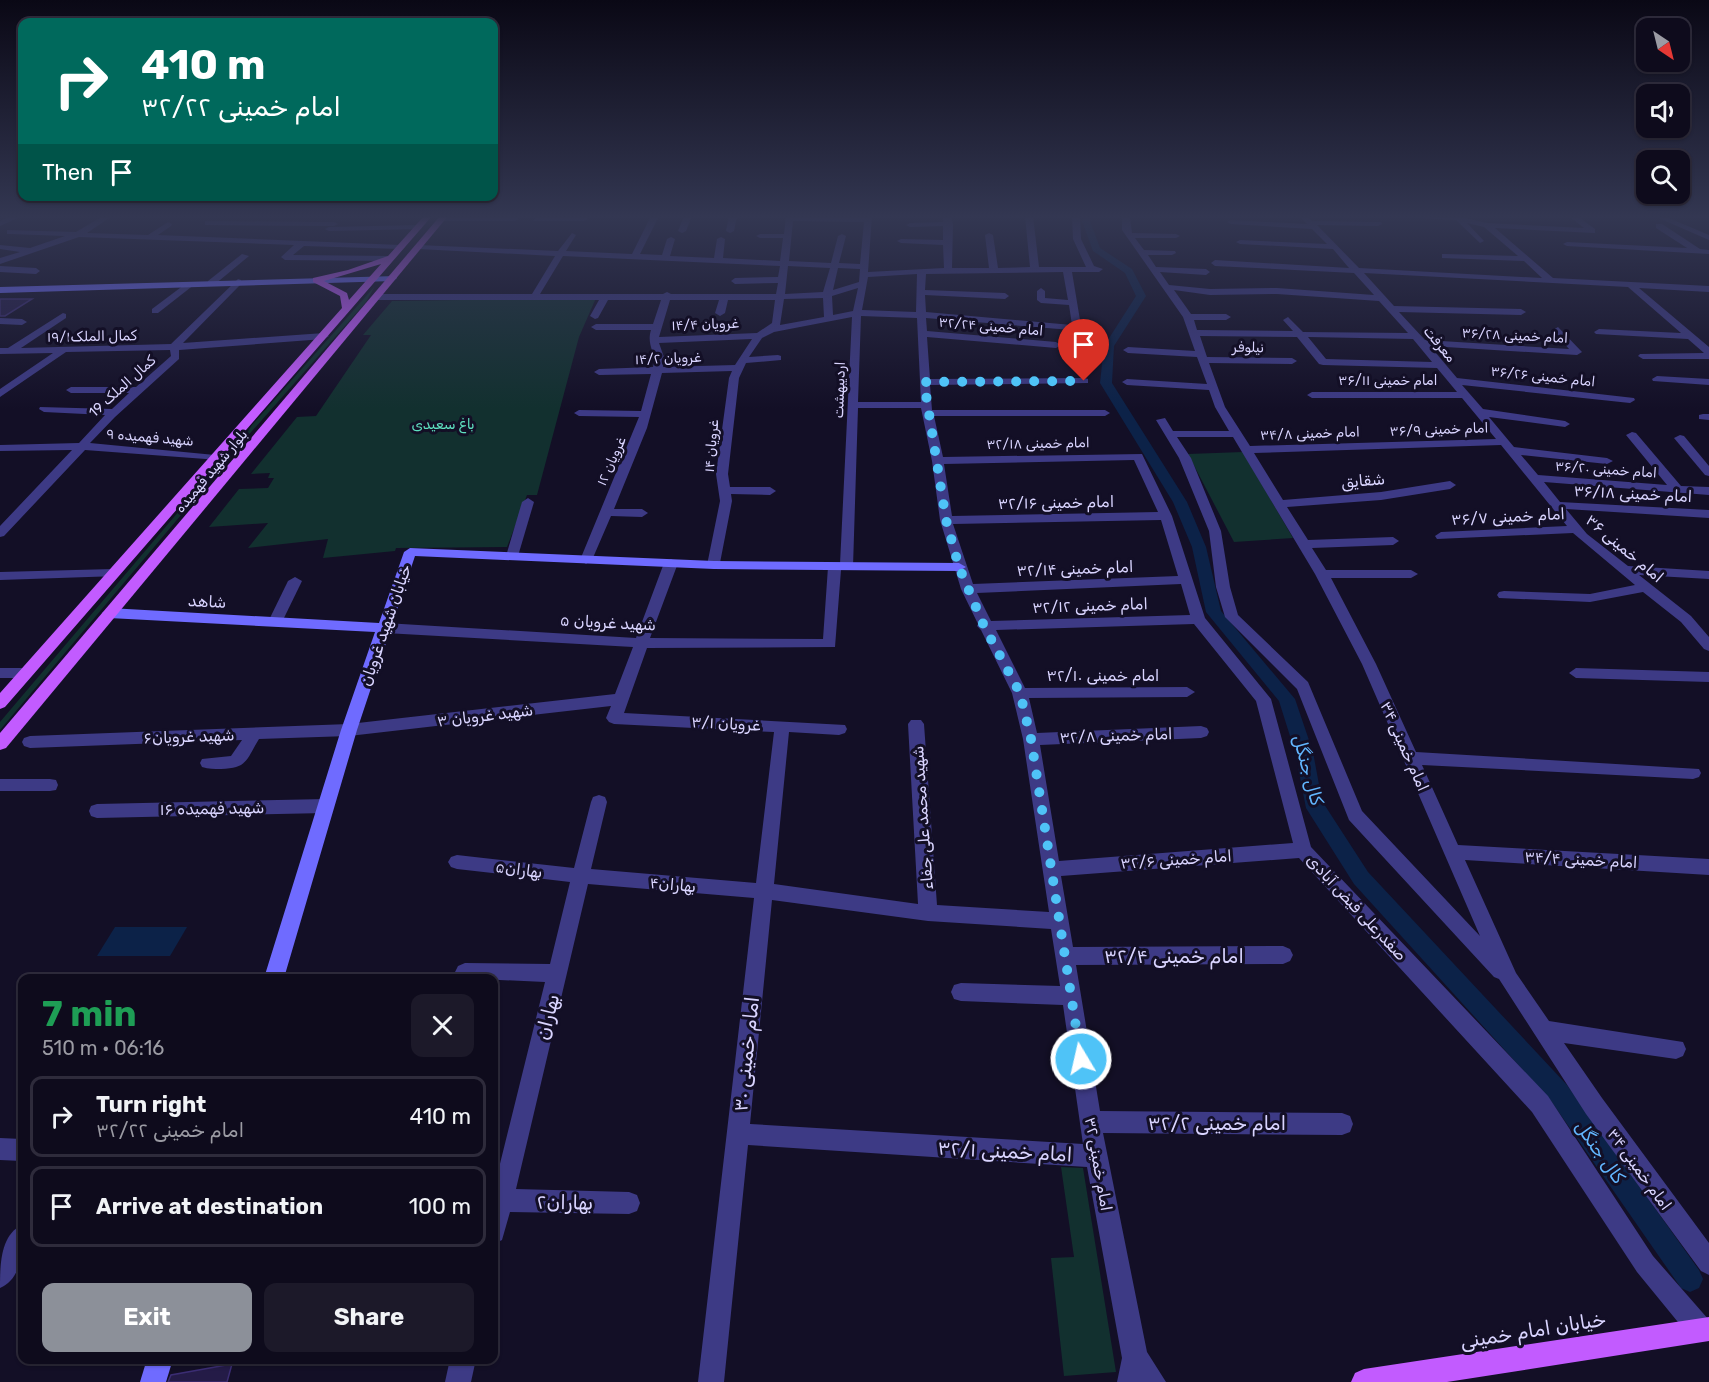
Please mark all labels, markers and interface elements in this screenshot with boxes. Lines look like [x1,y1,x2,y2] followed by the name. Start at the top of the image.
[1636,18,1690,72] north arrow
[1636,18,1690,204] map controls
[141,40,266,90] text: 410 m
[42,42,120,120] icon: right
[1636,84,1690,138] button: sound
[141,91,341,123] text: امام خمینی ۳۲/۲۲
[1636,150,1690,204] button: search
[105,156,138,189] icon: arrive
[42,159,93,186] text: Then
[938,313,1044,341] street label: امام خمینی ۳۲/۲۴
[671,315,740,334] street label: غرویان ۱۴/۴
[1058,319,1109,381] pin
[1420,323,1460,366] street label: معرفت
[1461,324,1569,348] street label: امام خمینی ۳۶/۲۸
[47,327,138,346] street label: کمال الملک۱۹/۱
[1067,328,1100,361] icon: arrive
[1231,339,1264,356] street label: نیلوفر
[634,349,702,368] street label: غرویان ۱۴/۲
[85,351,160,421] street label: کمال الملک 19
[830,361,849,419] street label: اردیبهشت
[1490,363,1596,391] street label: امام خمینی ۳۶/۲۶
[1338,372,1438,390] street label: امام خمینی ۳۶/۱۱
[411,416,475,434] park label: باغ سعیدی
[701,418,722,473] street label: غرویان ۱۴
[1389,419,1489,441] street label: امام خمینی ۳۶/۹
[1260,423,1360,445] street label: امام خمینی ۳۴/۸
[105,425,194,450] street label: شهید فهمیده ۹
[172,426,251,516] street label: بلوار شهید فهمیده
[593,434,630,488] street label: غرویان ۱۲
[986,434,1090,454] street label: امام خمینی ۳۲/۱۸
[1554,457,1657,483] street label: امام خمینی ۳۶/۲۰
[1340,469,1386,493] street label: شقایق
[1573,481,1693,507] street label: امام خمینی ۳۶/۱۸
[998,492,1114,514] street label: امام خمینی ۳۲/۱۶
[1451,504,1565,530] street label: امام خمینی ۳۶/۷
[1581,510,1668,587] street label: امام خمینی ۳۶
[1016,557,1134,581] street label: امام خمینی ۳۲/۱۴
[356,562,416,689] street label: خیابان شهید غرویان
[187,591,227,612] street label: شاهد
[1032,594,1148,618] street label: امام خمینی ۳۲/۱۲
[559,610,657,636] street label: شهید غرویان ۵
[1047,666,1159,686] street label: امام خمینی ۳۲/۱۰
[1375,698,1433,794] street label: امام خمینی ۳۴
[436,700,534,732] street label: شهید غرویان ۳
[691,712,762,736] street label: غرویان ۳/۱
[1059,724,1173,748] street label: امام خمینی ۳۲/۸
[143,725,235,749] street label: شهید غرویان۶
[1288,732,1328,808] water label: کال جنگل
[908,745,938,891] street label: شهید محمد علی جفاء
[160,798,264,820] street label: شهید فهمیده ۱۶
[1120,846,1232,874] street label: امام خمینی ۳۲/۶
[1524,847,1638,873] street label: امام خمینی ۳۴/۴
[1302,850,1411,965] street label: صفدرعلی فیض آبادی
[494,857,544,883] street label: بهاران۵
[649,873,697,897] street label: بهاران۴
[1104,944,1244,970] street label: امام خمینی ۳۲/۴
[530,991,564,1043] street label: بهاران
[42,992,137,1035] text: 7 min
[411,994,474,1057] button: close
[728,995,766,1113] street label: امام خمینی ۳۰
[1049,1027,1113,1091] position arrow
[42,1036,164,1060] text: 510 m · 06:16
[96,1091,206,1118] text: Turn right
[45,1100,78,1133] icon: right
[409,1103,471,1130] text: 410 m
[1148,1111,1286,1137] street label: امام خمینی ۳۲/۲
[1080,1116,1116,1213] street label: امام خمینی ۳۲
[1570,1116,1630,1188] water label: کال جنگل
[96,1118,244,1142] text: امام خمینی ۳۲/۲۲
[1603,1125,1676,1214] street label: امام خمینی ۳۴
[937,1135,1073,1169] street label: امام خمینی ۳۲/۱
[45,1190,78,1223] icon: arrive
[537,1190,593,1214] street label: بهاران۲
[96,1193,323,1220] text: Arrive at destination
[409,1193,471,1220] text: 100 m
[42,1283,252,1352] button: Exit
[264,1283,474,1352] button: Share
[1458,1307,1608,1355] street label: خیابان امام خمینی

